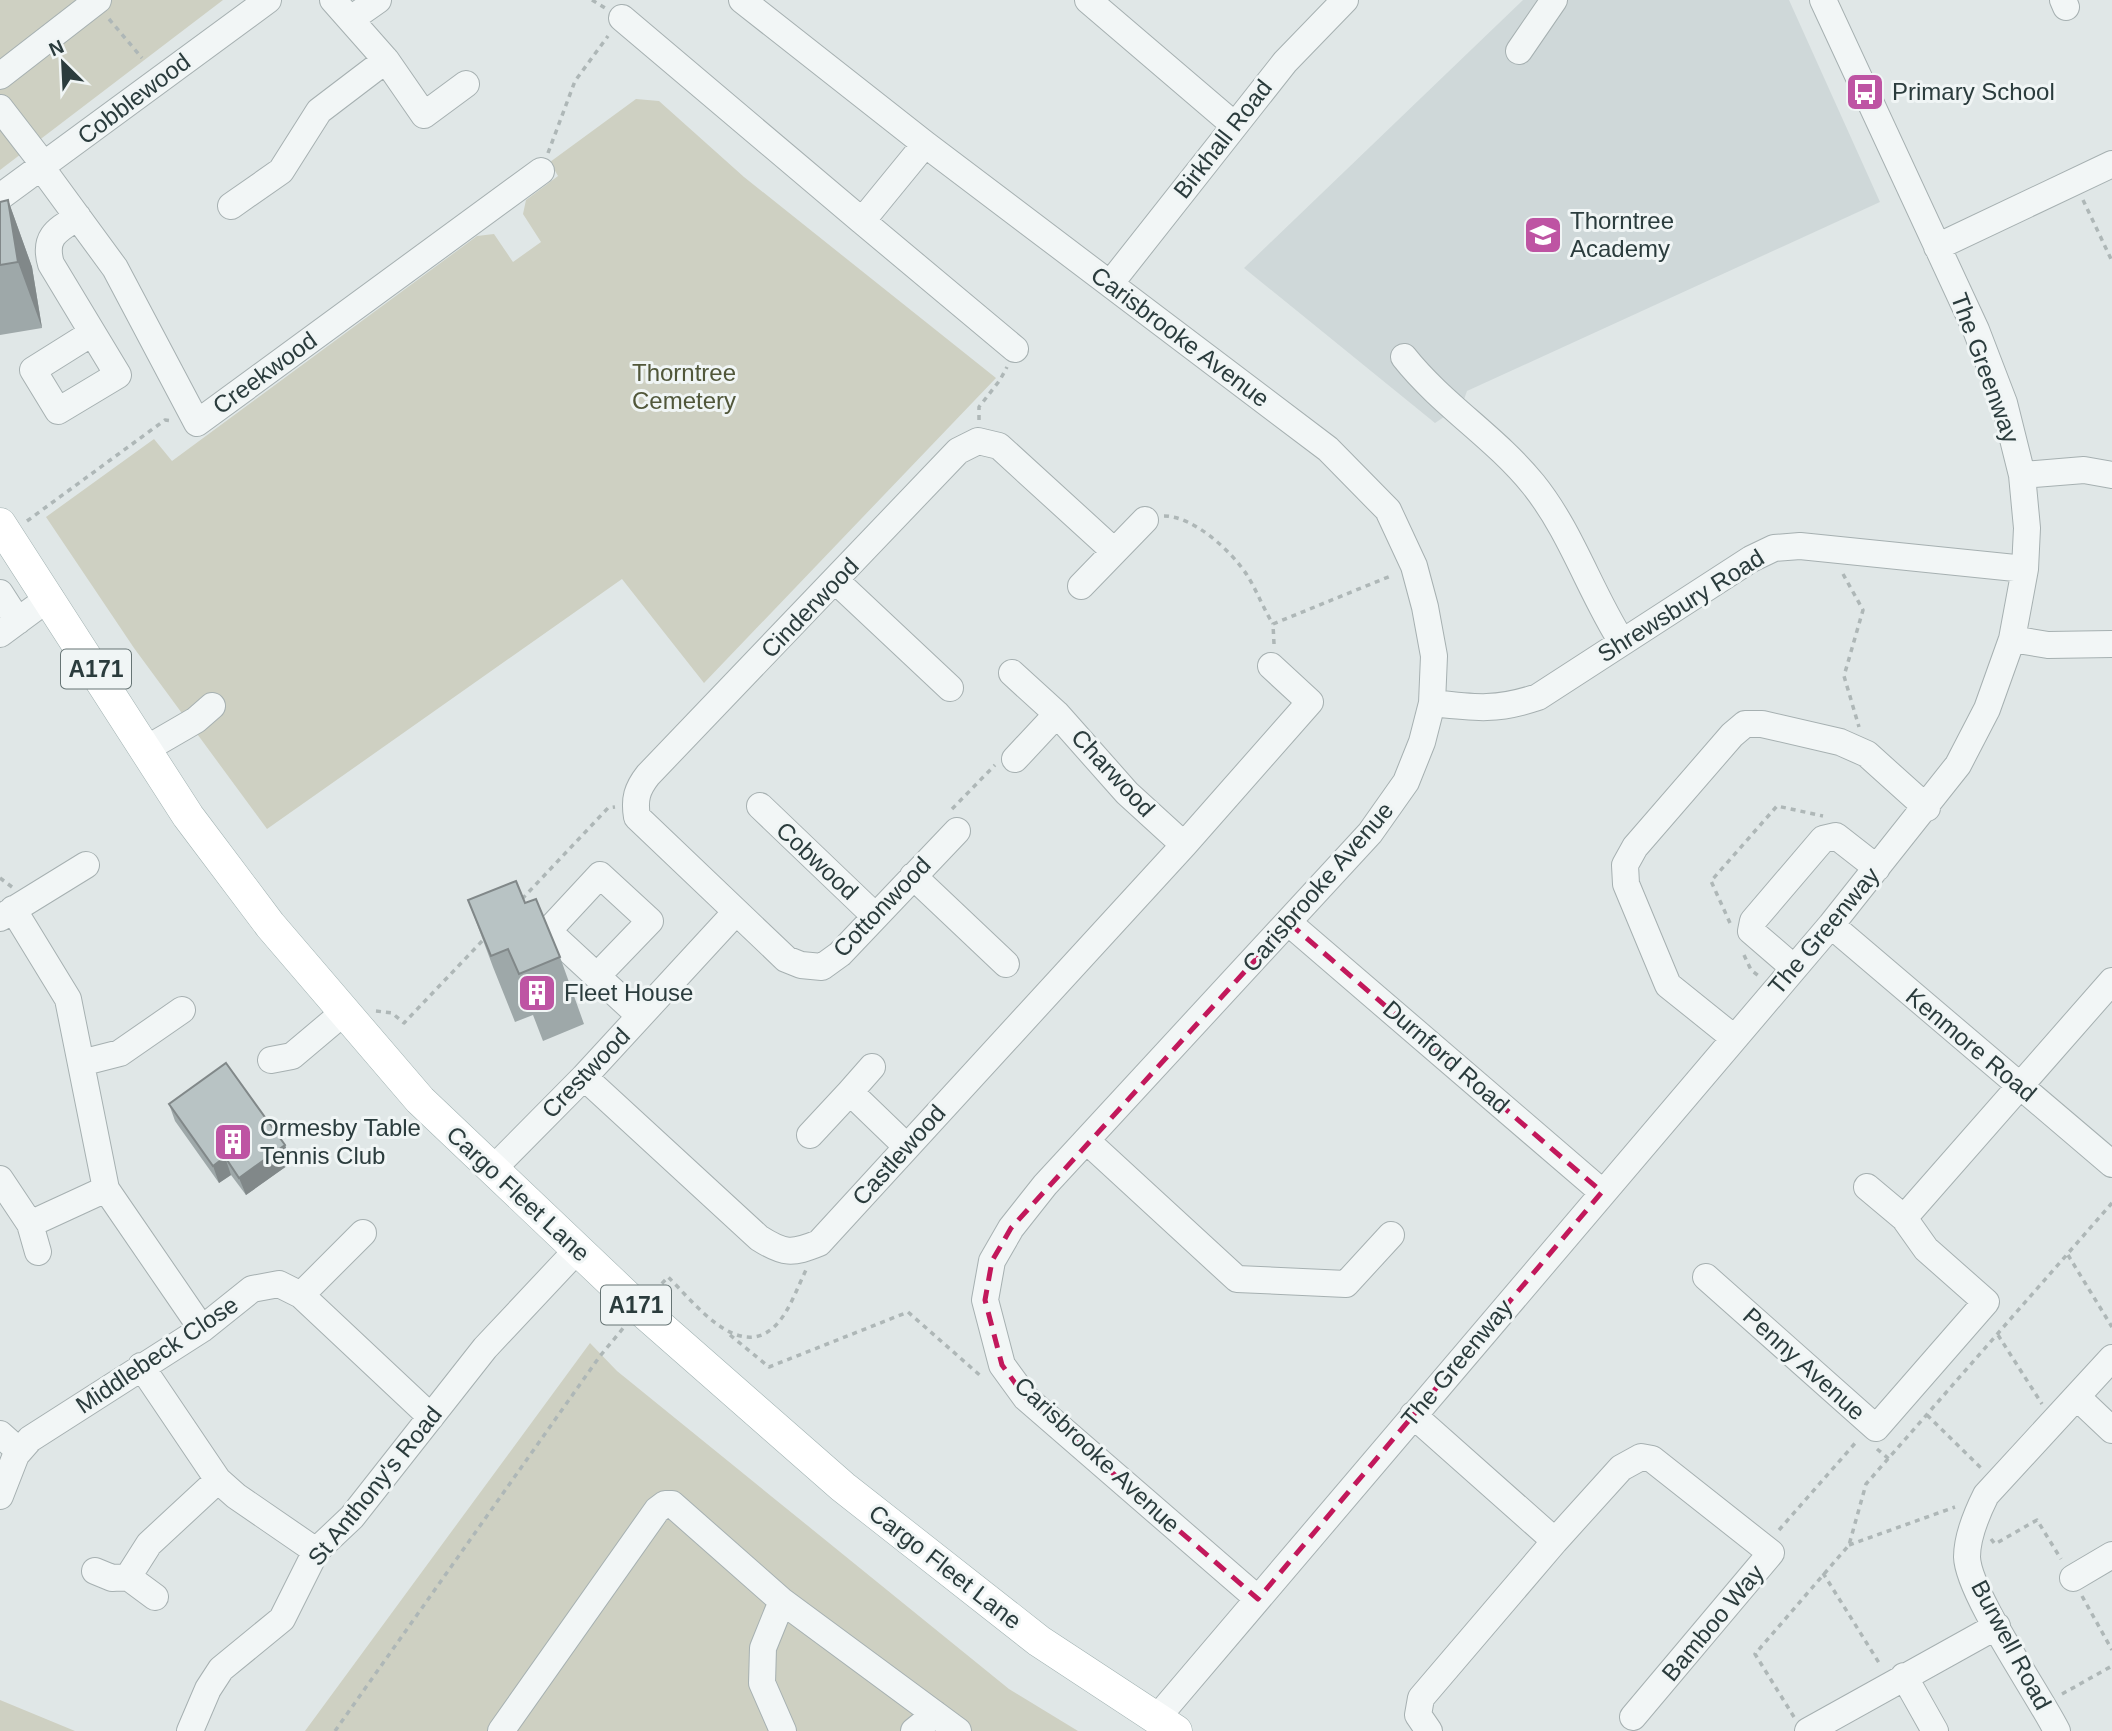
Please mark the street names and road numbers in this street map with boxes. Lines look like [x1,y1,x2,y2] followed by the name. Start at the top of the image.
[72,48,195,150] street label: Cobblewood
[1168,74,1277,203] street label: Birkhall Road
[1086,261,1275,412] street label: Carisbrooke Avenue
[1946,289,2025,446] street label: The Greenway
[208,326,322,419] street label: Creekwood
[1593,544,1769,668] street label: Shrewsbury Road
[755,552,864,663] street label: Cinderwood
[61,650,131,688] road number: A171
[1066,723,1161,822] street label: Charwood
[1237,796,1399,977] street label: Carisbrooke Avenue
[771,816,864,905] street label: Cobwood
[827,851,936,962] street label: Cottonwood
[1763,862,1885,1000] street label: The Greenway
[1901,982,2042,1107] street label: Kenmore Road
[1378,995,1515,1118] street label: Durnford Road
[536,1022,635,1123] street label: Crestwood
[847,1099,951,1210] street label: Castlewood
[441,1121,595,1267] street label: Cargo Fleet Lane
[601,1286,671,1324] road number: A171
[71,1290,243,1419] street label: Middlebeck Close
[1396,1294,1518,1432] street label: The Greenway
[1738,1302,1871,1425] street label: Penny Avenue
[1009,1371,1185,1538] street label: Carisbrooke Avenue
[302,1401,447,1571] street label: St Anthony's Road
[864,1499,1027,1634] street label: Cargo Fleet Lane
[1656,1559,1769,1686] street label: Bamboo Way
[1966,1575,2057,1714] street label: Burwell Road

